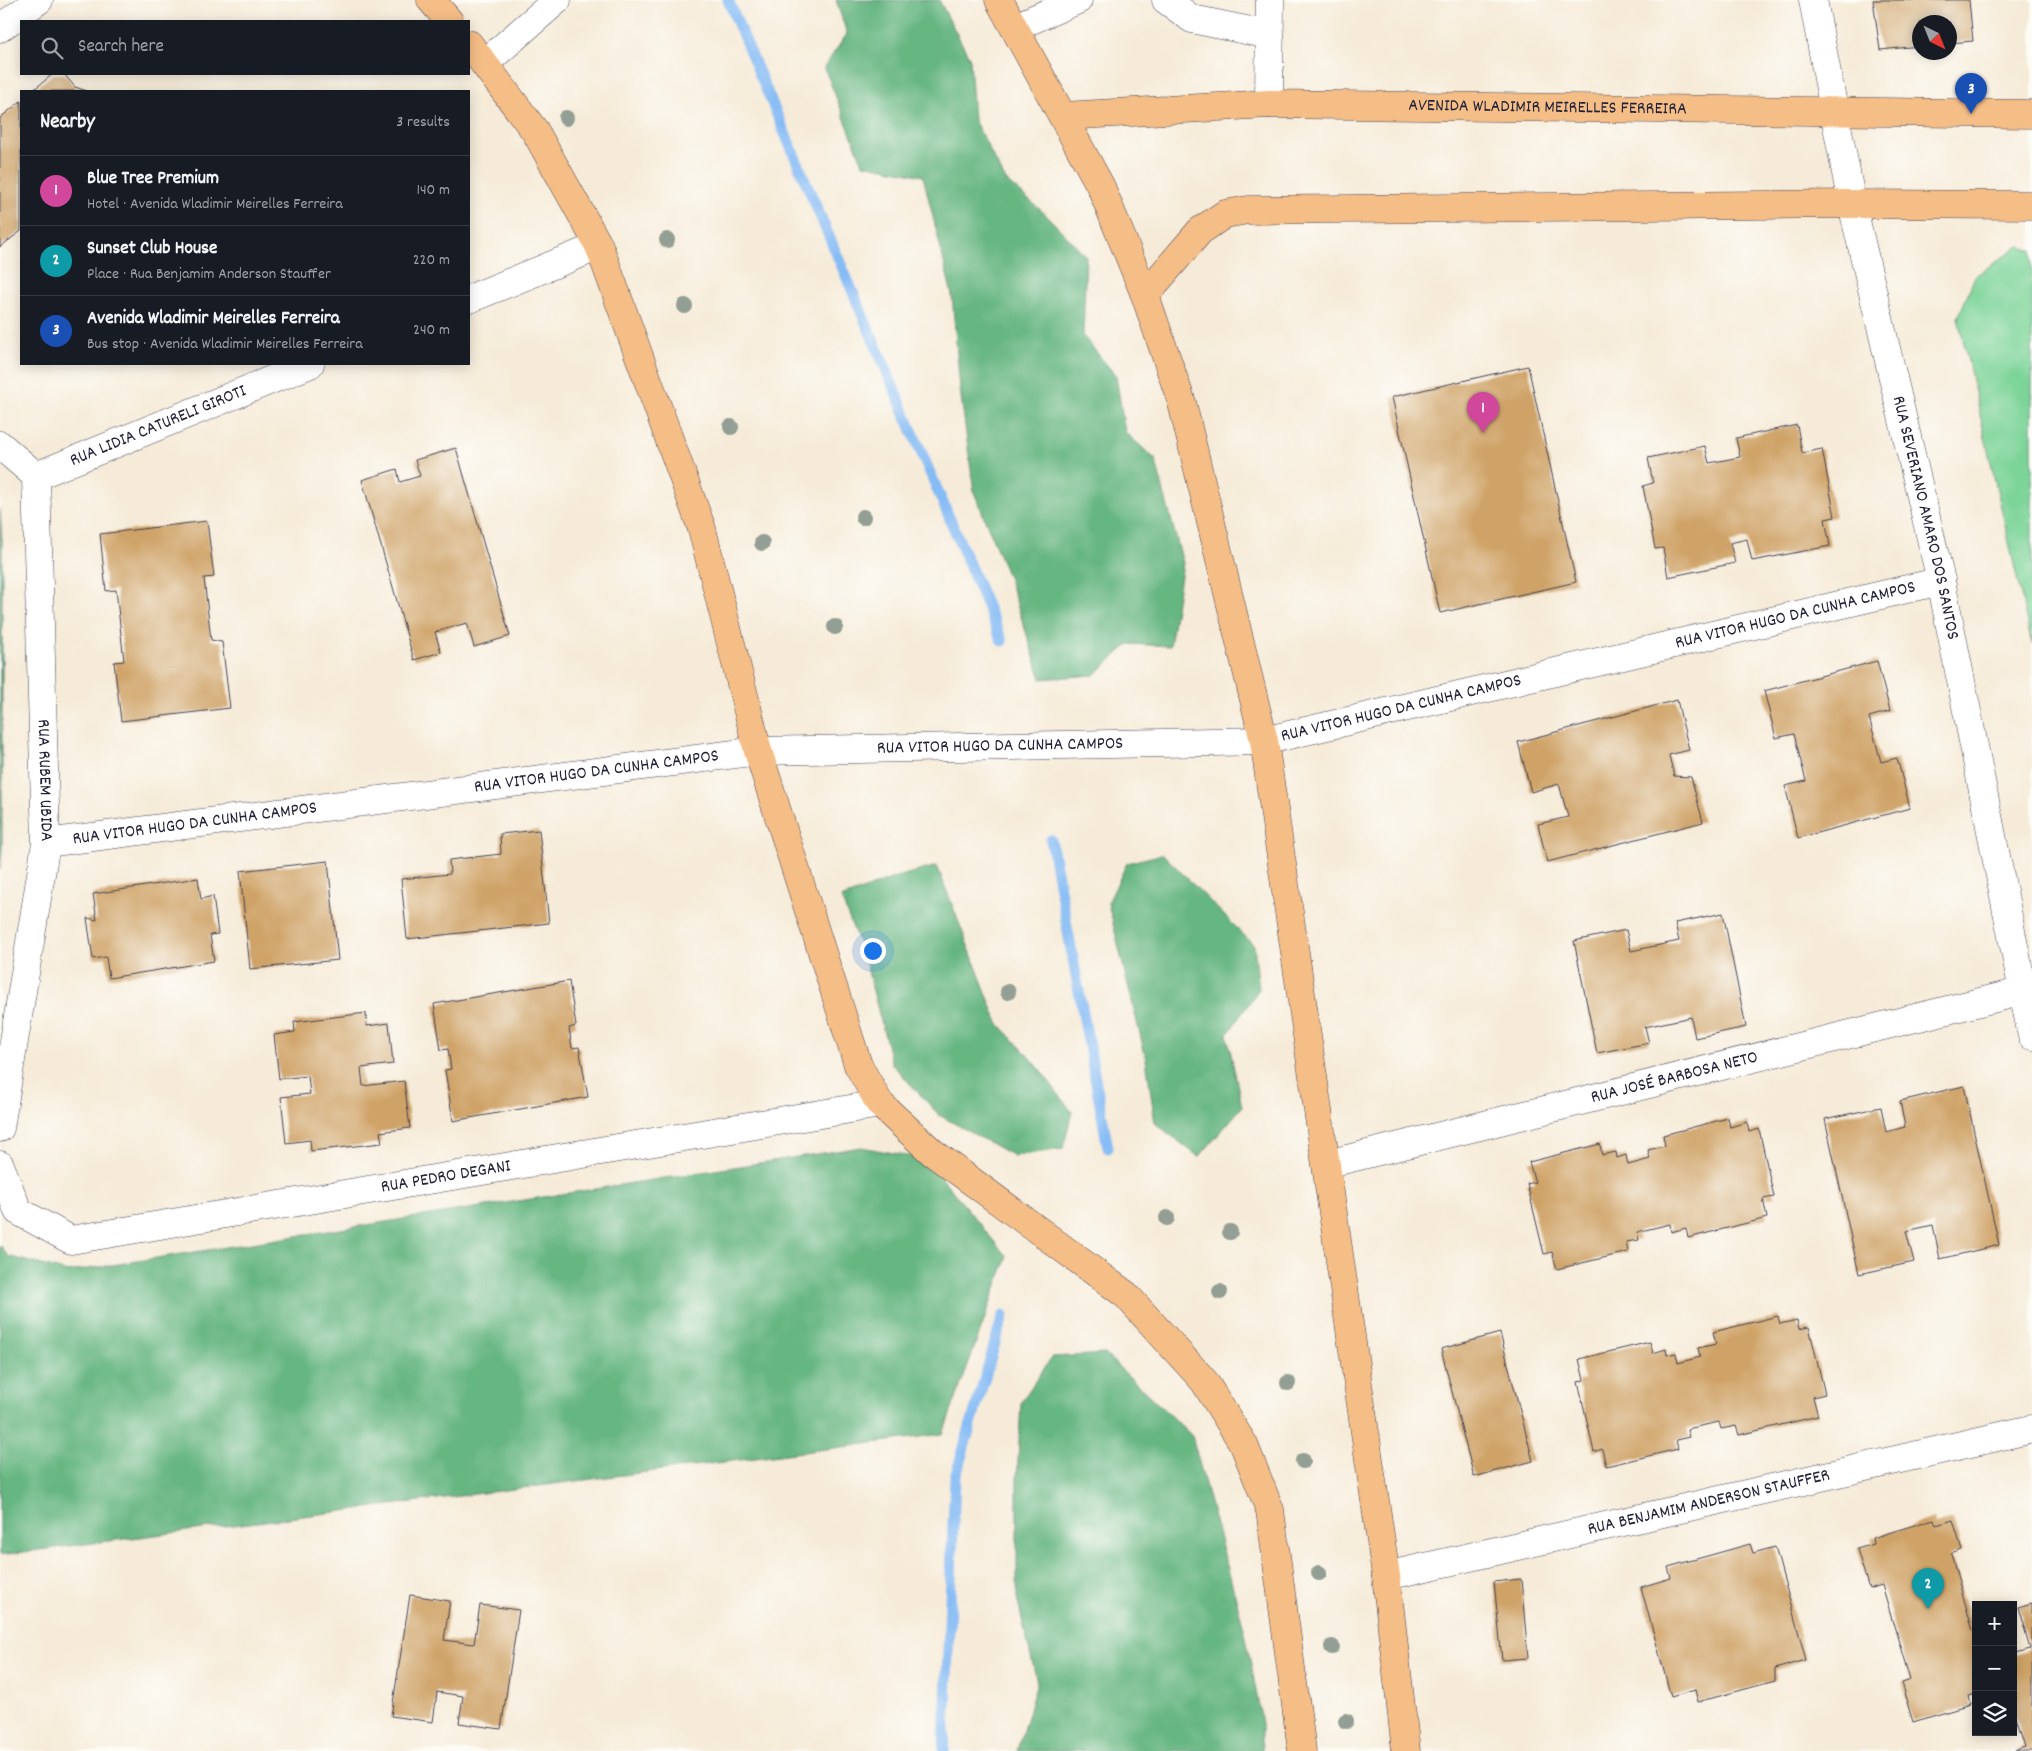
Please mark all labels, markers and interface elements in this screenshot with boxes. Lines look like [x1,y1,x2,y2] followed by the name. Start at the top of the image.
[1912,15,1957,60] north arrow
[20,20,470,75] search box
[38,34,66,62] icon: search
[78,34,164,61] text: Search here
[1955,73,1987,114] pin: 3
[1408,93,1687,122] street label: AVENIDA WLADIMIR MEIRELLES FERREIRA
[40,108,95,138] text: Nearby
[396,111,450,134] text: 3 results
[87,166,219,193] text: Blue Tree Premium
[54,179,58,202] text: 1
[416,179,450,202] text: 140 m
[87,193,343,216] text: Hotel · Avenida Wladimir Meirelles Ferreira
[87,236,217,263] text: Sunset Club House
[53,249,60,272] text: 2
[413,249,450,272] text: 220 m
[87,263,331,286] text: Place · Rua Benjamim Anderson Stauffer
[87,306,340,333] text: Avenida Wladimir Meirelles Ferreira
[52,319,60,342] text: 3
[413,319,450,342] text: 240 m
[87,333,363,356] text: Bus stop · Avenida Wladimir Meirelles Ferreira
[66,379,251,473] street label: RUA LIDIA CATURELI GIROTI
[1467,392,1499,433] pin: 1
[1885,393,1965,642] street label: RUA SEVERIANO AMARO DOS SANTOS
[1673,575,1918,656] street label: RUA VITOR HUGO DA CUNHA CAMPOS
[1278,668,1524,749] street label: RUA VITOR HUGO DA CUNHA CAMPOS
[30,719,58,842] street label: RUA RUBEM UBIDA
[877,731,1123,761] street label: RUA VITOR HUGO DA CUNHA CAMPOS
[473,744,720,800] street label: RUA VITOR HUGO DA CUNHA CAMPOS
[71,796,319,852] street label: RUA VITOR HUGO DA CUNHA CAMPOS
[860,938,886,964] your location
[1588,1045,1761,1111] street label: RUA JOSÉ BARBOSA NETO
[379,1154,513,1200] street label: RUA PEDRO DEGANI
[1585,1463,1832,1542] street label: RUA BENJAMIM ANDERSON STAUFFER
[1912,1568,1944,1609] pin: 2
[1972,1601,2017,1736] map controls
[1972,1601,2017,1646] button: +
[1972,1646,2017,1691] button: −
[1972,1691,2017,1736] button: layers

